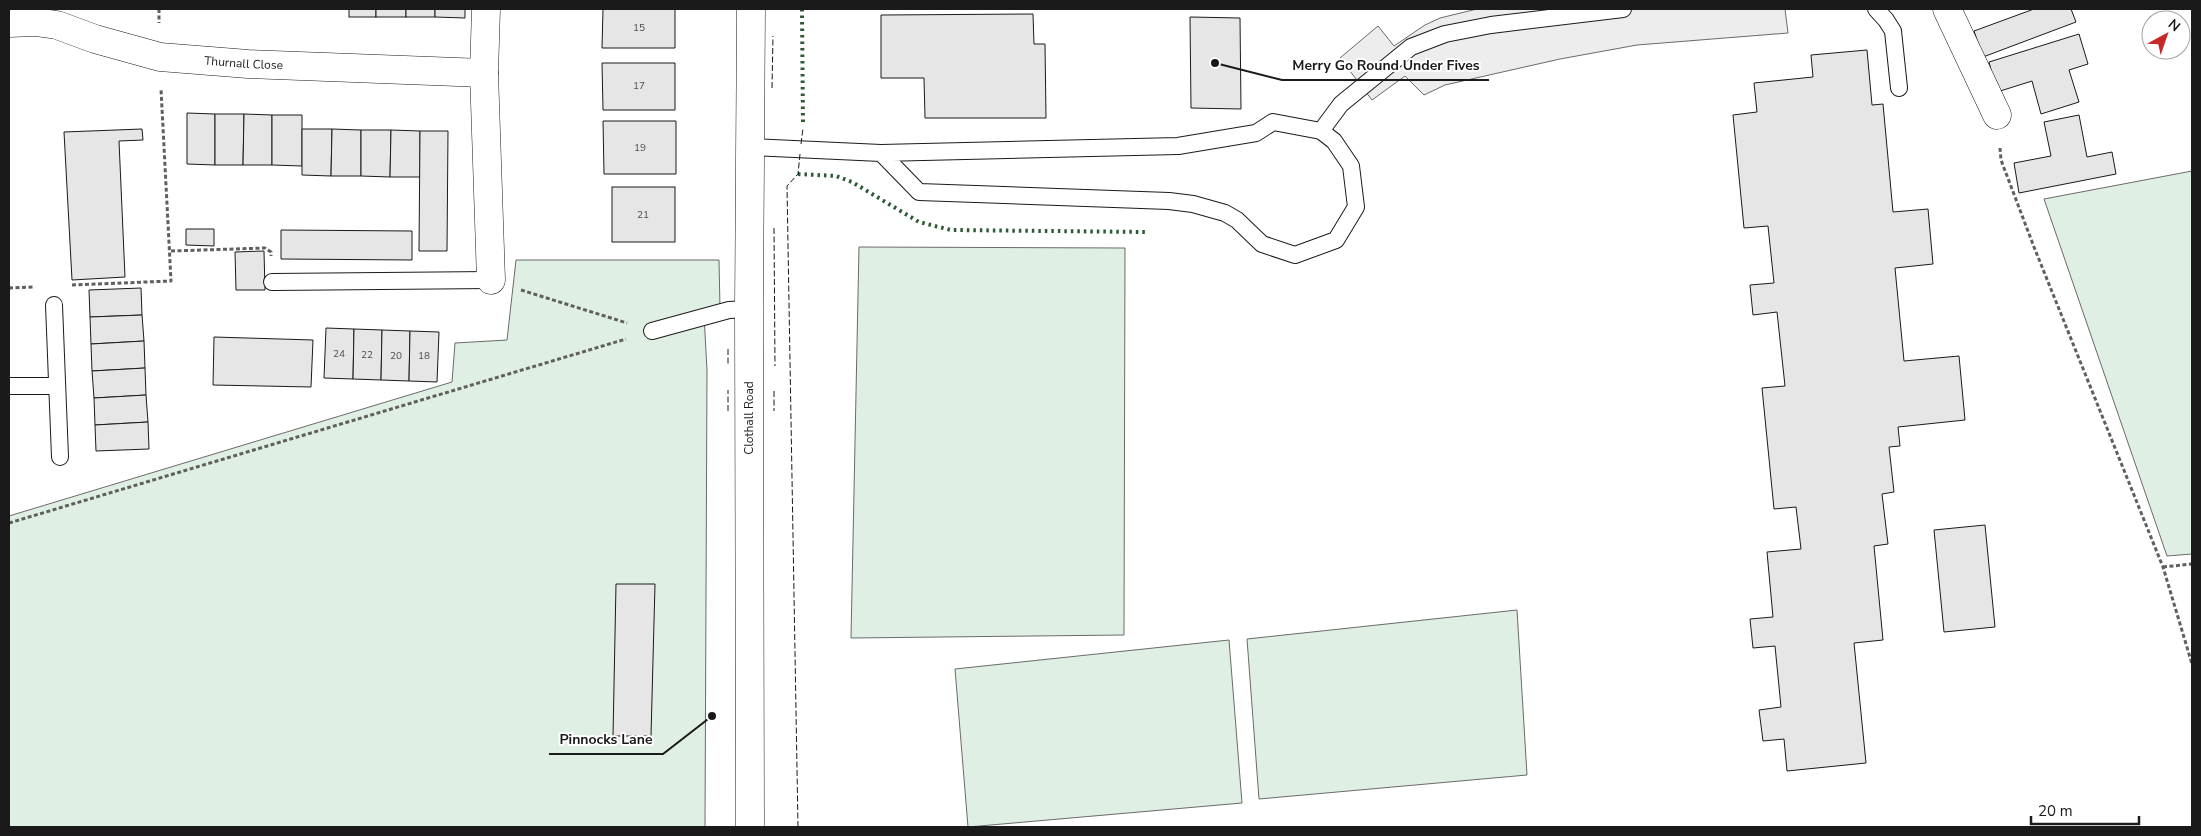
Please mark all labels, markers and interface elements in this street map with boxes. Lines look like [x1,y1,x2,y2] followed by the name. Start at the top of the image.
[2141,10,2191,60] north arrow
[2164,15,2184,36] text: N
[633,21,645,35] house number: 15
[1282,51,1489,80] callout: Merry Go Round Under Fives
[204,53,283,73] street label: Thurnall Close
[1292,56,1480,75] text: Merry Go Round Under Fives
[633,79,645,93] house number: 17
[634,141,646,155] house number: 19
[637,208,649,222] house number: 21
[333,347,345,361] house number: 24
[361,348,373,362] house number: 22
[390,349,402,363] house number: 20
[418,349,430,363] house number: 18
[741,381,757,455] street label: Clothall Road
[549,725,663,754] callout: Pinnocks Lane
[559,730,653,749] text: Pinnocks Lane
[2031,794,2138,826] scale bar
[2038,801,2073,821] text: 20 m

